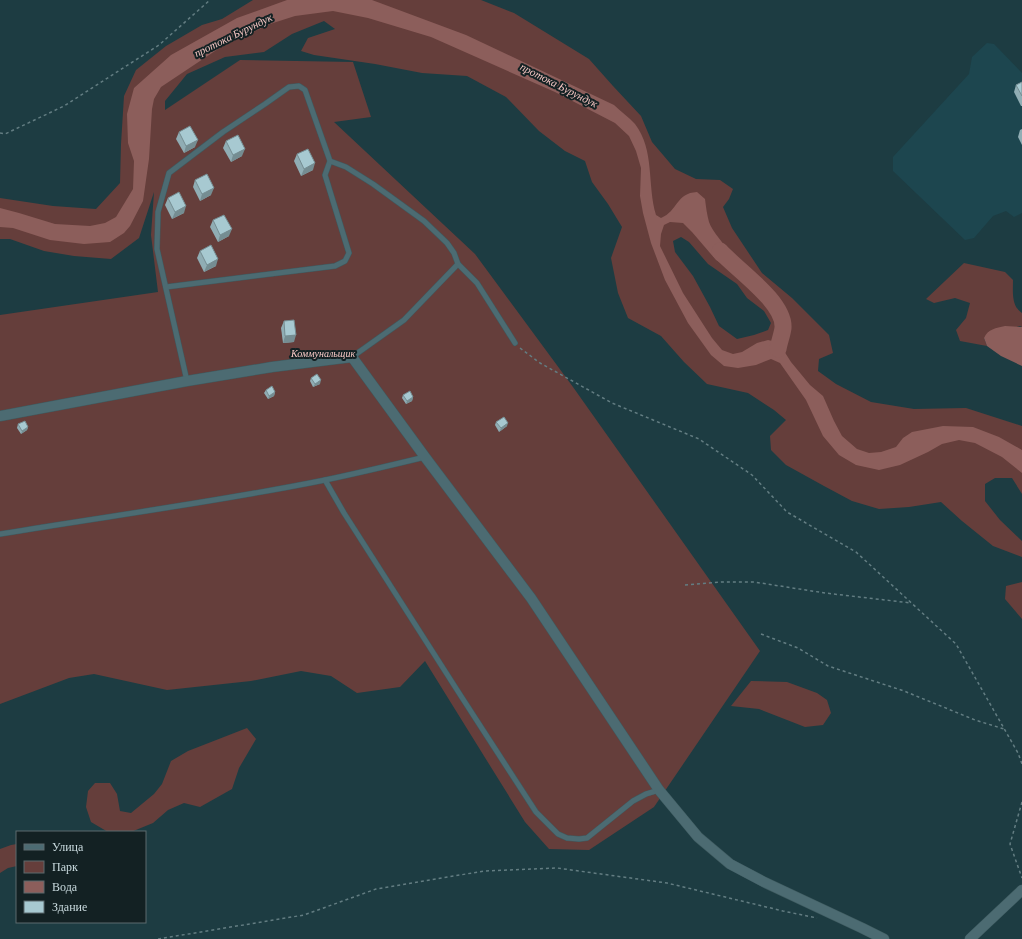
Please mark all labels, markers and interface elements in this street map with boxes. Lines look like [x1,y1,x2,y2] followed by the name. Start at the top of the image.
[192,11,275,59] water label: протока Бурундук
[518,60,600,110] water label: протока Бурундук
[290,348,355,359] park label: Коммунальщик
[16,831,146,923] legend
[52,840,84,854] text: Улица
[52,860,78,874] text: Парк
[52,880,78,894] text: Вода
[52,900,87,914] text: Здание

